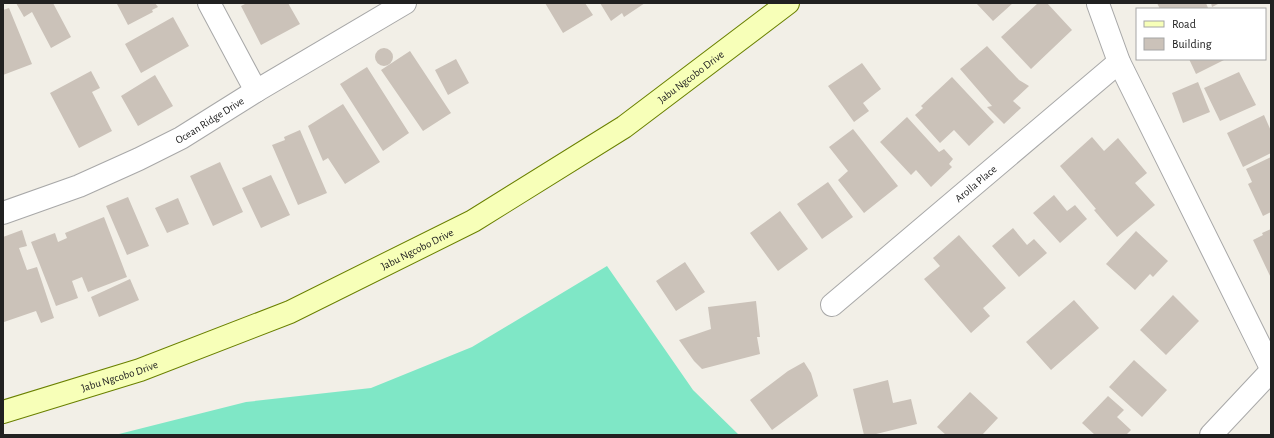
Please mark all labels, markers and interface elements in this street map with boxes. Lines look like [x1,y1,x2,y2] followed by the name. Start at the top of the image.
[1136,8,1266,60] legend
[1172,18,1196,30] text: Road
[1172,38,1212,50] text: Building
[656,48,726,105] street label: Jabu Ngcobo Drive
[173,95,246,145] street label: Ocean Ridge Drive
[953,163,998,204] street label: Arolla Place
[379,226,455,271] street label: Jabu Ngcobo Drive
[80,358,159,393] street label: Jabu Ngcobo Drive

